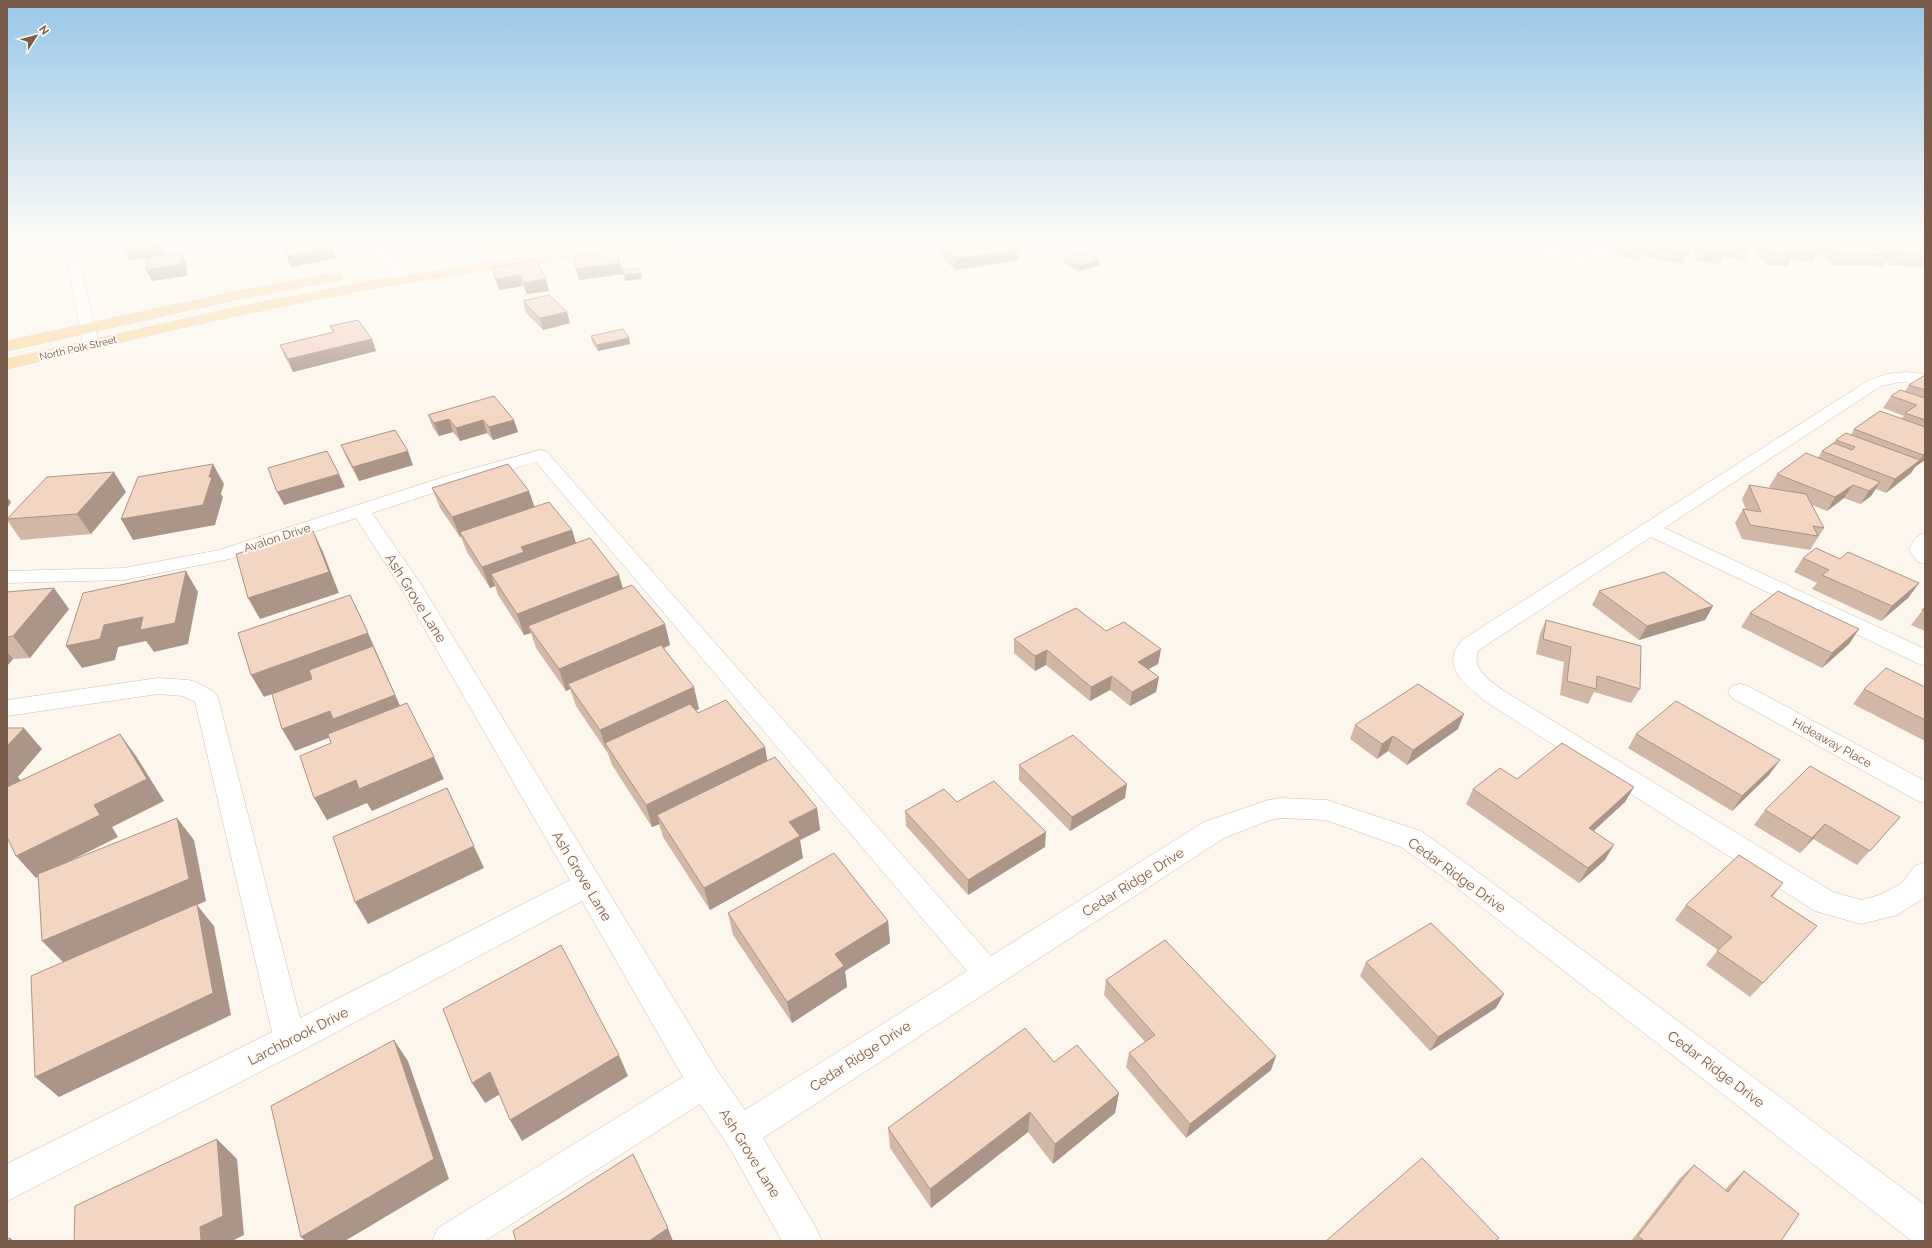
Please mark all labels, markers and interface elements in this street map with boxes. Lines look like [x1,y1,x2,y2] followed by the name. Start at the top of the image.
[16,16,56,56] north arrow
[36,23,51,38] text: N
[38,334,118,362] street label: North Polk Street
[242,521,312,555] street label: Avalon Drive
[382,551,450,645] street label: Ash Grove Lane
[1790,715,1874,771] street label: Hideaway Place
[549,828,615,924] street label: Ash Grove Lane
[1405,834,1509,916] street label: Cedar Ridge Drive
[1079,844,1187,920] street label: Cedar Ridge Drive
[245,1004,351,1068] street label: Larchbrook Drive
[807,1017,913,1095] street label: Cedar Ridge Drive
[1664,1027,1768,1111] street label: Cedar Ridge Drive
[716,1106,784,1200] street label: Ash Grove Lane

